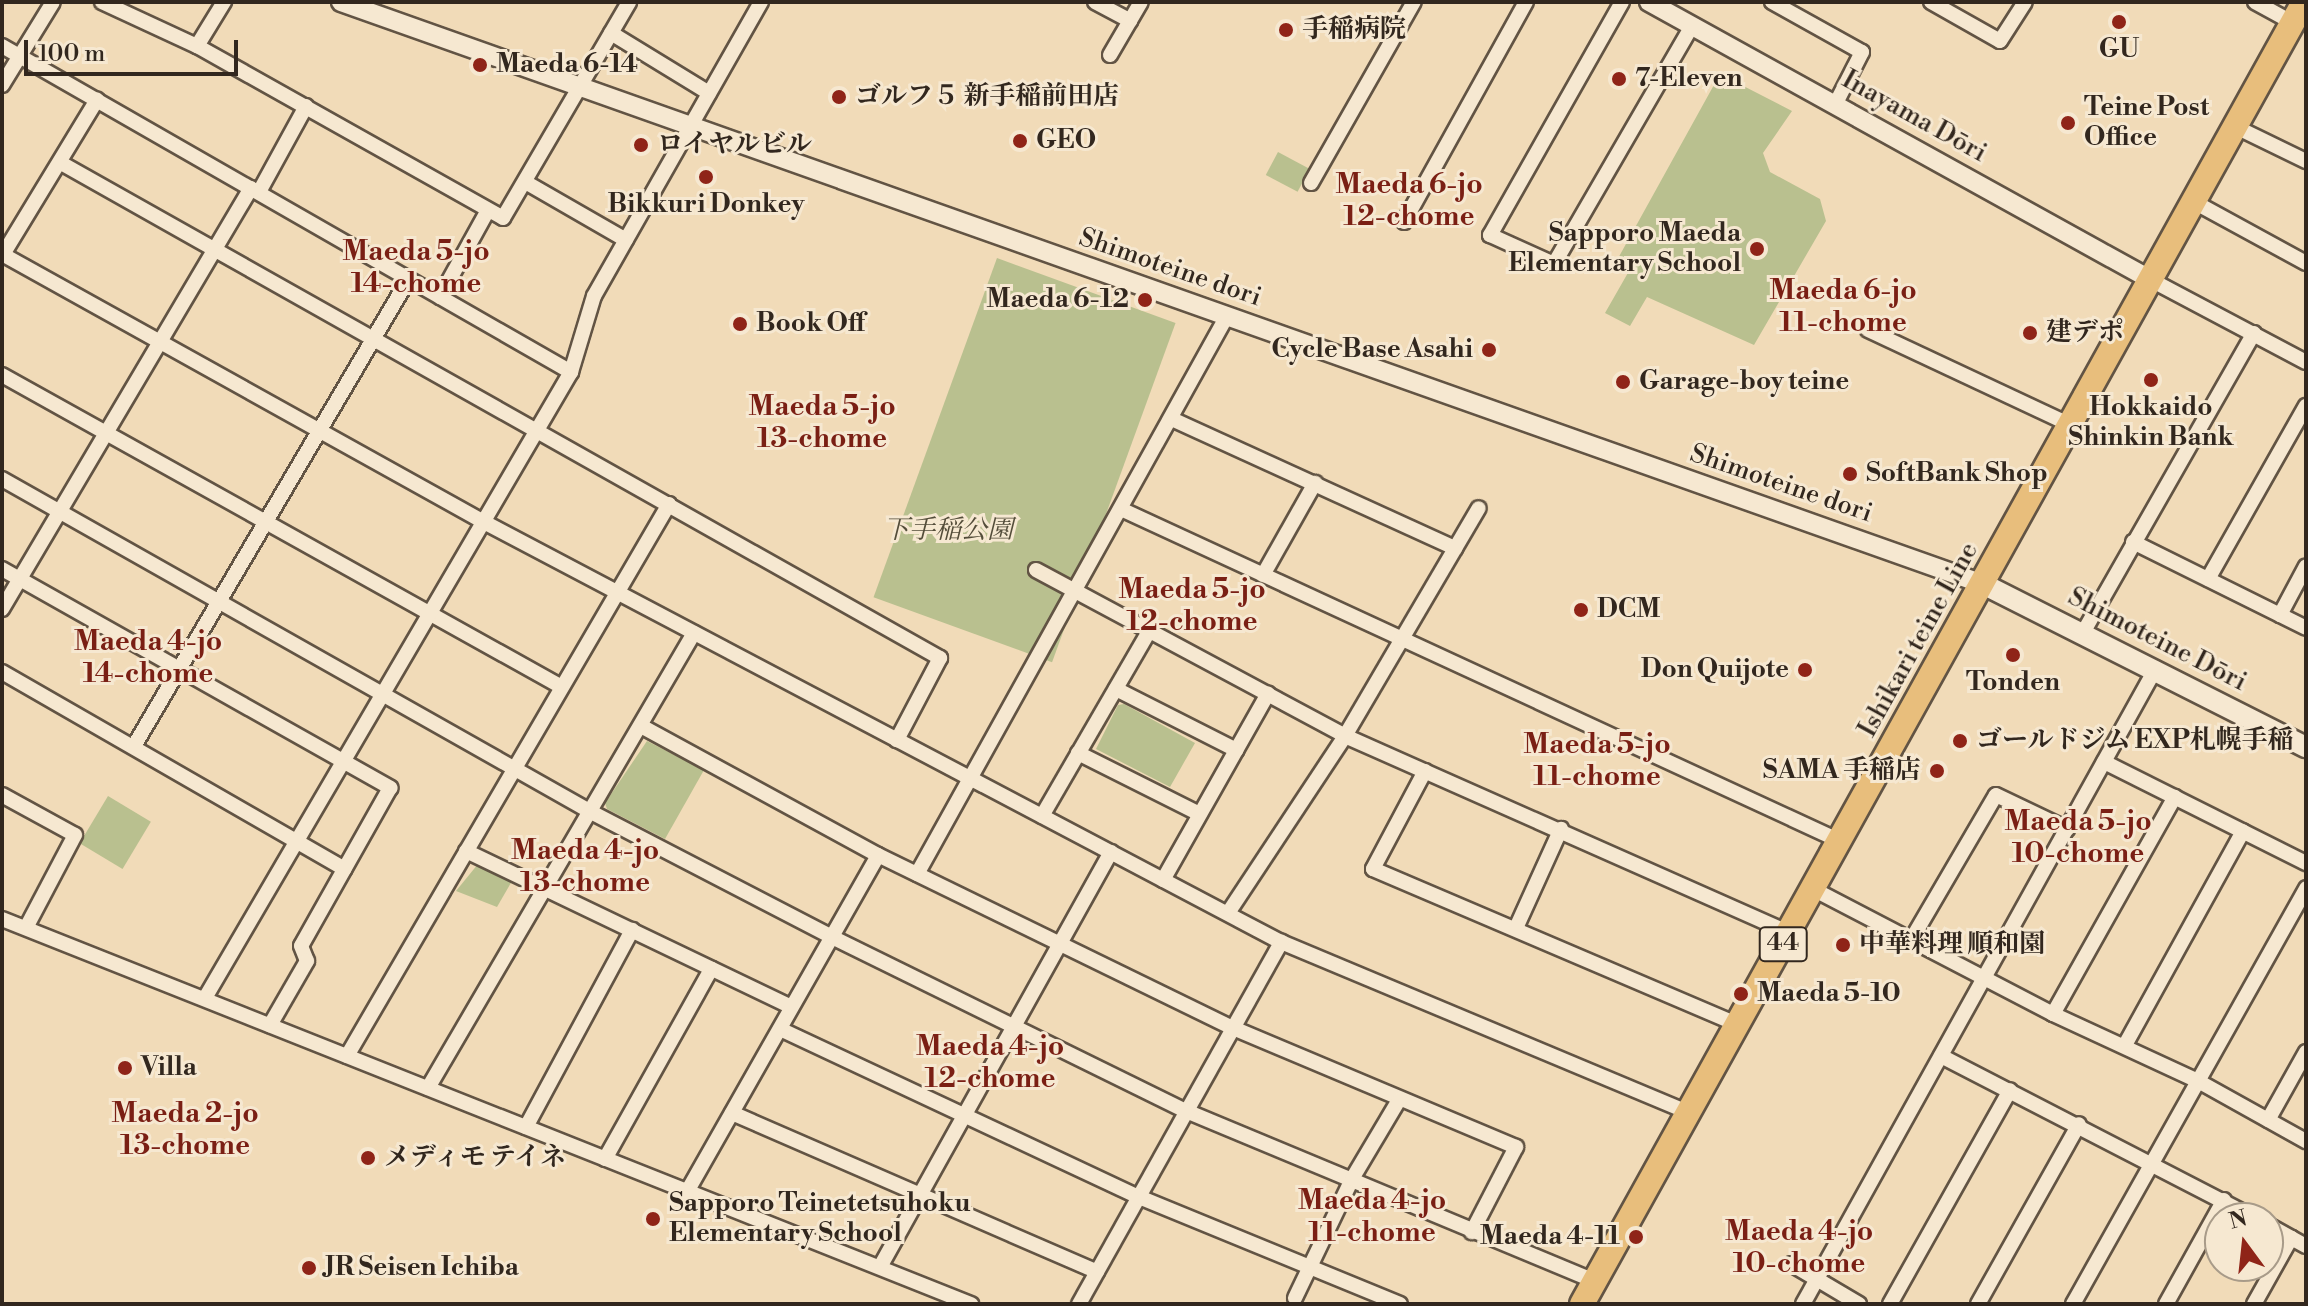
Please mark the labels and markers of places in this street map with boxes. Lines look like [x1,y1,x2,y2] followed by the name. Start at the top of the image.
[2110,13,2128,31] marker: GU
[1302,14,1406,46] place label: 手稲病院
[1277,21,1295,39] marker: 手稲病院
[2099,34,2139,66] place label: GU
[496,49,638,81] place label: Maeda 6-14
[471,56,489,74] marker: Maeda 6-14
[1635,63,1742,95] place label: 7-Eleven
[1610,70,1628,88] marker: 7-Eleven
[855,81,1119,113] place label: ゴルフ５ 新手稲前田店
[830,88,848,106] marker: ゴルフ５ 新手稲前田店
[2084,92,2209,154] place label: Teine Post Office
[2059,114,2077,132] marker: Teine Post Office
[1036,125,1096,157] place label: GEO
[657,129,813,161] place label: ロイヤルビル
[1011,132,1029,150] marker: GEO
[632,136,650,154] marker: ロイヤルビル
[697,168,715,186] marker: Bikkuri Donkey
[607,189,805,221] place label: Bikkuri Donkey
[1508,218,1741,280] place label: Sapporo Maeda Elementary School
[1748,240,1766,258] marker: Sapporo Maeda Elementary School
[986,284,1129,316] place label: Maeda 6-12
[1136,291,1154,309] marker: Maeda 6-12
[756,308,865,340] place label: Book Off
[731,315,749,333] marker: Book Off
[2046,317,2124,349] place label: 建デポ
[2021,324,2039,342] marker: 建デポ
[1271,334,1473,366] place label: Cycle Base Asahi
[1480,341,1498,359] marker: Cycle Base Asahi
[1639,366,1849,398] place label: Garage-boy teine
[2142,371,2160,389] marker: Hokkaido Shinkin Bank
[1614,373,1632,391] marker: Garage-boy teine
[2068,392,2234,454] place label: Hokkaido Shinkin Bank
[1866,458,2048,490] place label: SoftBank Shop
[1841,465,1859,483] marker: SoftBank Shop
[1597,594,1660,626] place label: DCM
[1572,601,1590,619] marker: DCM
[2004,646,2022,664] marker: Tonden
[1641,654,1789,686] place label: Don Quijote
[1796,661,1814,679] marker: Don Quijote
[1966,667,2060,699] place label: Tonden
[1976,725,2295,757] place label: ゴールドジム EXP札幌手稲
[1951,732,1969,750] marker: ゴールドジム EXP札幌手稲
[1763,755,1921,787] place label: SAMA 手稲店
[1928,762,1946,780] marker: SAMA 手稲店
[1859,929,2045,961] place label: 中華料理 順和園
[1834,936,1852,954] marker: 中華料理 順和園
[1757,978,1901,1010] place label: Maeda 5-10
[1732,985,1750,1003] marker: Maeda 5-10
[141,1052,197,1084] place label: Villa
[116,1059,134,1077] marker: Villa
[384,1142,570,1174] place label: メディモ テイネ
[359,1149,377,1167] marker: メディモ テイネ
[669,1188,970,1250] place label: Sapporo Teinetetsuhoku Elementary School
[644,1210,662,1228] marker: Sapporo Teinetetsuhoku Elementary School
[1480,1221,1620,1253] place label: Maeda 4-11
[1627,1228,1645,1246] marker: Maeda 4-11
[325,1252,519,1284] place label: JR Seisen Ichiba
[300,1259,318,1277] marker: JR Seisen Ichiba

